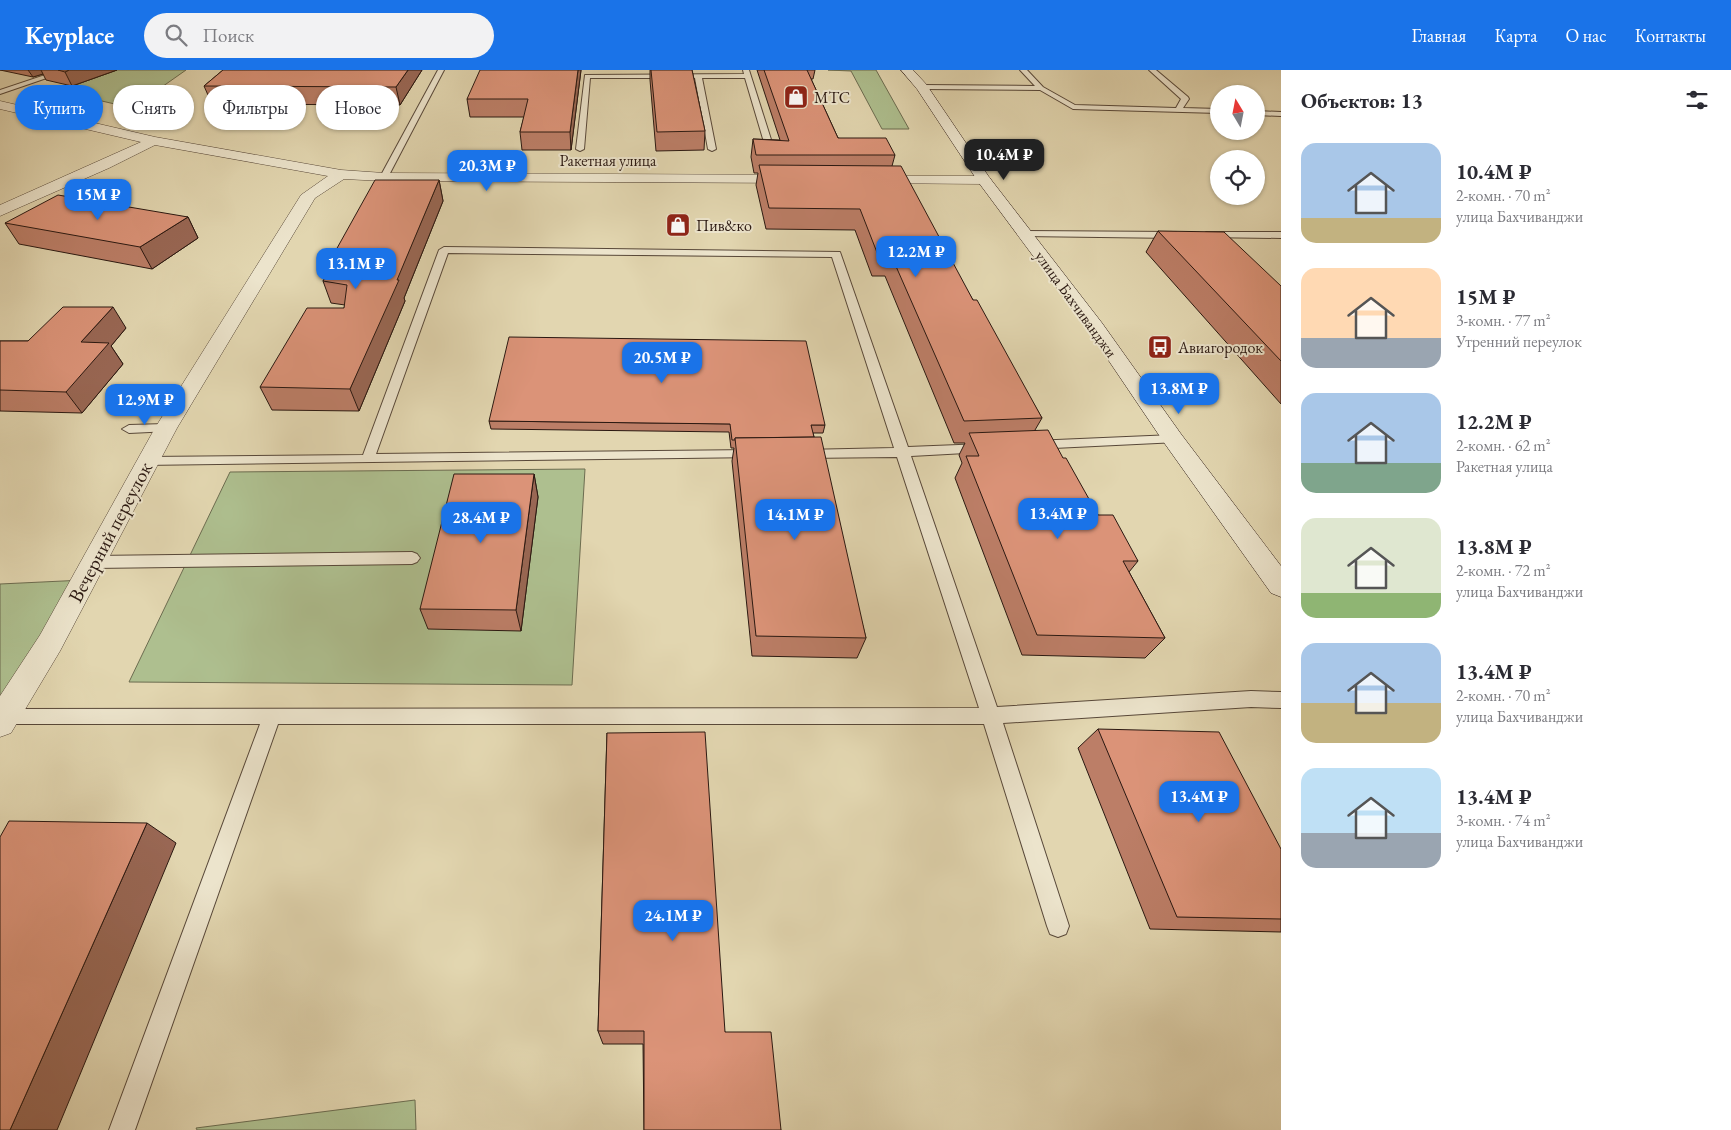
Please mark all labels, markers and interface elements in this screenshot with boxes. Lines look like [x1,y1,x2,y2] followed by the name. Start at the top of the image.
[144,13,494,58] search box
[25,20,114,51] text: Keyplace
[162,21,190,49] icon: search
[202,23,254,48] text: Поиск
[1412,24,1466,47] text: Главная
[1494,24,1537,47] text: Карта
[1565,24,1607,47] text: О нас
[1635,24,1706,47] text: Контакты
[783,84,809,110] shop icon: МТС
[15,85,103,130] chip: Купить
[113,85,194,130] chip: Снять
[204,85,306,130] chip: Фильтры
[316,85,399,130] chip: Новое
[1210,85,1265,140] north arrow
[1210,85,1265,205] map controls
[1683,86,1711,114] icon: filters
[814,87,850,108] place label: МТС
[1301,87,1423,114] text: Объектов: 13
[958,138,1050,181] pin: 10.4M ₽
[975,144,1033,165] text: 10.4M ₽
[441,150,533,192] pin: 20.3M ₽
[560,150,657,171] street label: Ракетная улица
[1210,150,1265,205] button: locate
[458,155,516,176] text: 20.3M ₽
[1456,158,1532,185] text: 10.4M ₽
[1341,163,1401,223] icon: home
[63,178,133,221] pin: 15M ₽
[75,184,121,205] text: 15M ₽
[1456,185,1551,206] text: 2-комн. · 70 m²
[1456,206,1583,227] text: улица Бахчиванджи
[665,212,691,238] shop icon: Пив&ко
[696,215,752,236] place label: Пив&ко
[870,236,962,278] pin: 12.2M ₽
[887,241,945,262] text: 12.2M ₽
[1030,246,1122,362] street label: улица Бахчиванджи
[310,248,402,290] pin: 13.1M ₽
[327,253,385,274] text: 13.1M ₽
[1456,283,1515,310] text: 15M ₽
[1341,288,1401,348] icon: home
[1456,310,1551,331] text: 3-комн. · 77 m²
[1456,331,1582,352] text: Утренний переулок
[1147,334,1173,360] bus stop icon: Авиагородок
[1177,337,1263,358] place label: Авиагородок
[616,342,708,384] pin: 20.5M ₽
[633,347,691,368] text: 20.5M ₽
[1133,372,1225,415] pin: 13.8M ₽
[1150,378,1208,399] text: 13.8M ₽
[99,384,191,426] pin: 12.9M ₽
[116,389,174,410] text: 12.9M ₽
[1456,408,1532,435] text: 12.2M ₽
[1341,413,1401,473] icon: home
[1456,435,1551,456] text: 2-комн. · 62 m²
[1456,456,1553,477] text: Ракетная улица
[62,457,158,607] street label: Вечерний переулок
[749,498,841,541] pin: 14.1M ₽
[1012,498,1104,540] pin: 13.4M ₽
[435,502,527,544] pin: 28.4M ₽
[1029,503,1087,524] text: 13.4M ₽
[766,504,824,525] text: 14.1M ₽
[452,507,510,528] text: 28.4M ₽
[1456,533,1532,560] text: 13.8M ₽
[1341,538,1401,598] icon: home
[1456,560,1551,581] text: 2-комн. · 72 m²
[1456,581,1583,602] text: улица Бахчиванджи
[1456,658,1532,685] text: 13.4M ₽
[1341,663,1401,723] icon: home
[1456,685,1551,706] text: 2-комн. · 70 m²
[1456,706,1583,727] text: улица Бахчиванджи
[1153,780,1245,823] pin: 13.4M ₽
[1456,783,1532,810] text: 13.4M ₽
[1170,786,1228,807] text: 13.4M ₽
[1341,788,1401,848] icon: home
[1456,810,1551,831] text: 3-комн. · 74 m²
[1456,831,1583,852] text: улица Бахчиванджи
[627,900,719,942] pin: 24.1M ₽
[644,905,702,926] text: 24.1M ₽

